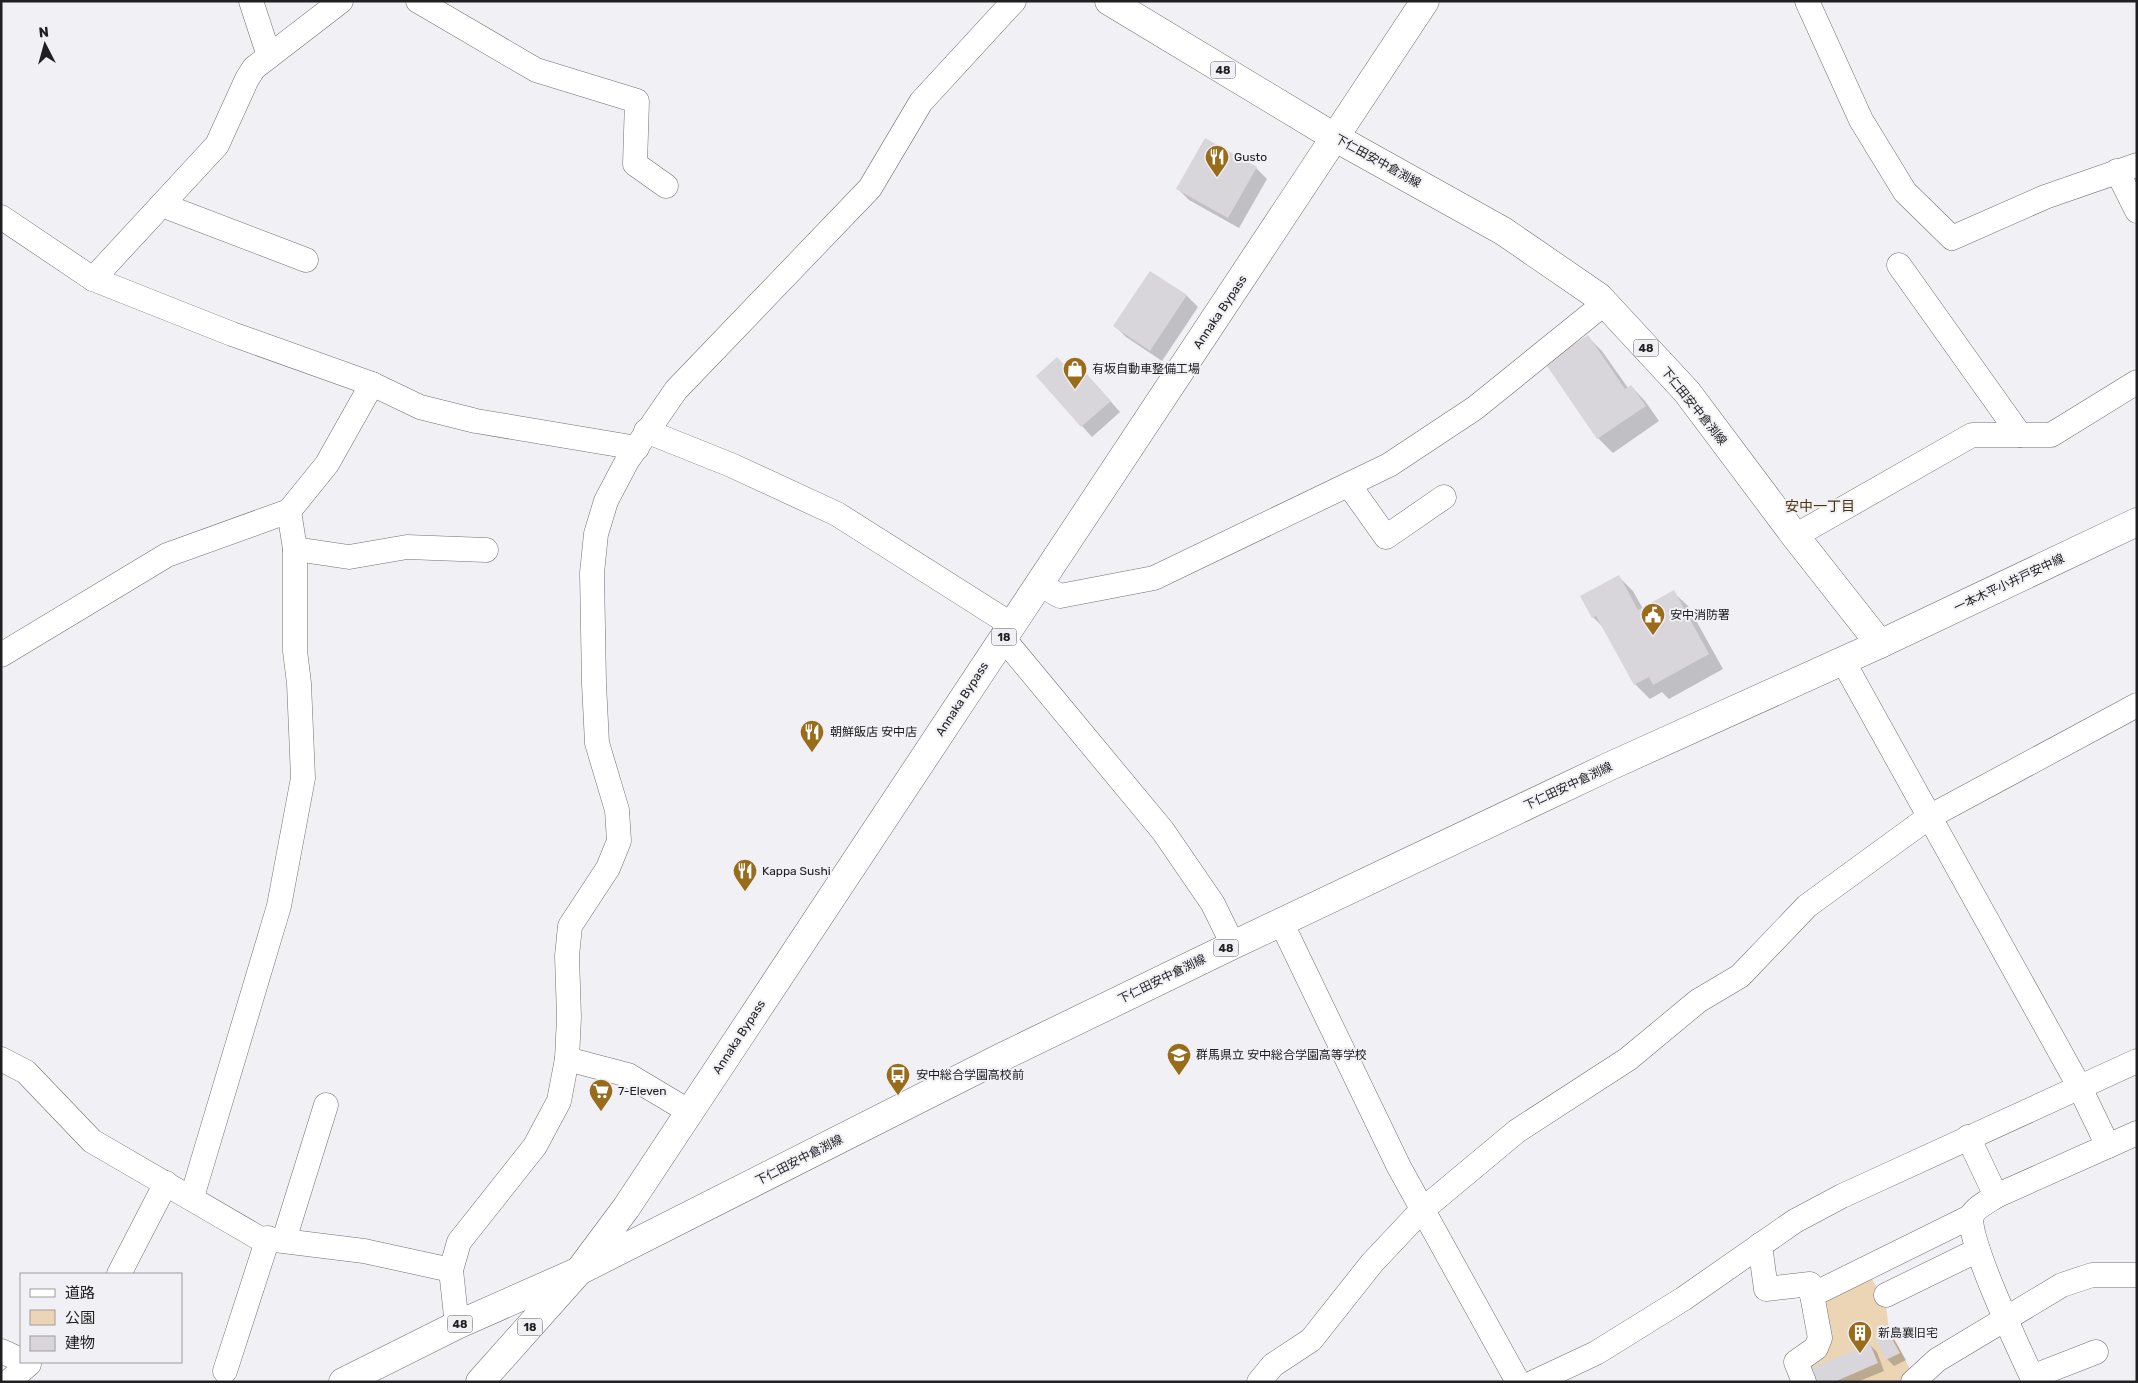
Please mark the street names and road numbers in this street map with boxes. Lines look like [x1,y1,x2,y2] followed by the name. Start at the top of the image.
[1210,62,1236,78] road number: 48
[1333,132,1423,190] street label: 下仁田安中倉渕線
[1190,273,1250,351] street label: Annaka Bypass
[1634,339,1658,356] road number: 48
[1658,364,1730,448] street label: 下仁田安中倉渕線
[1952,551,2066,615] street label: 一本木平小井戸安中線
[992,628,1016,646] road number: 18
[933,659,991,739] street label: Annaka Bypass
[1522,759,1614,813] street label: 下仁田安中倉渕線
[1214,940,1238,956] road number: 48
[1116,952,1208,1006] street label: 下仁田安中倉渕線
[710,997,768,1077] street label: Annaka Bypass
[753,1132,845,1188] street label: 下仁田安中倉渕線
[448,1316,472,1332] road number: 48
[518,1318,542,1335] road number: 18

